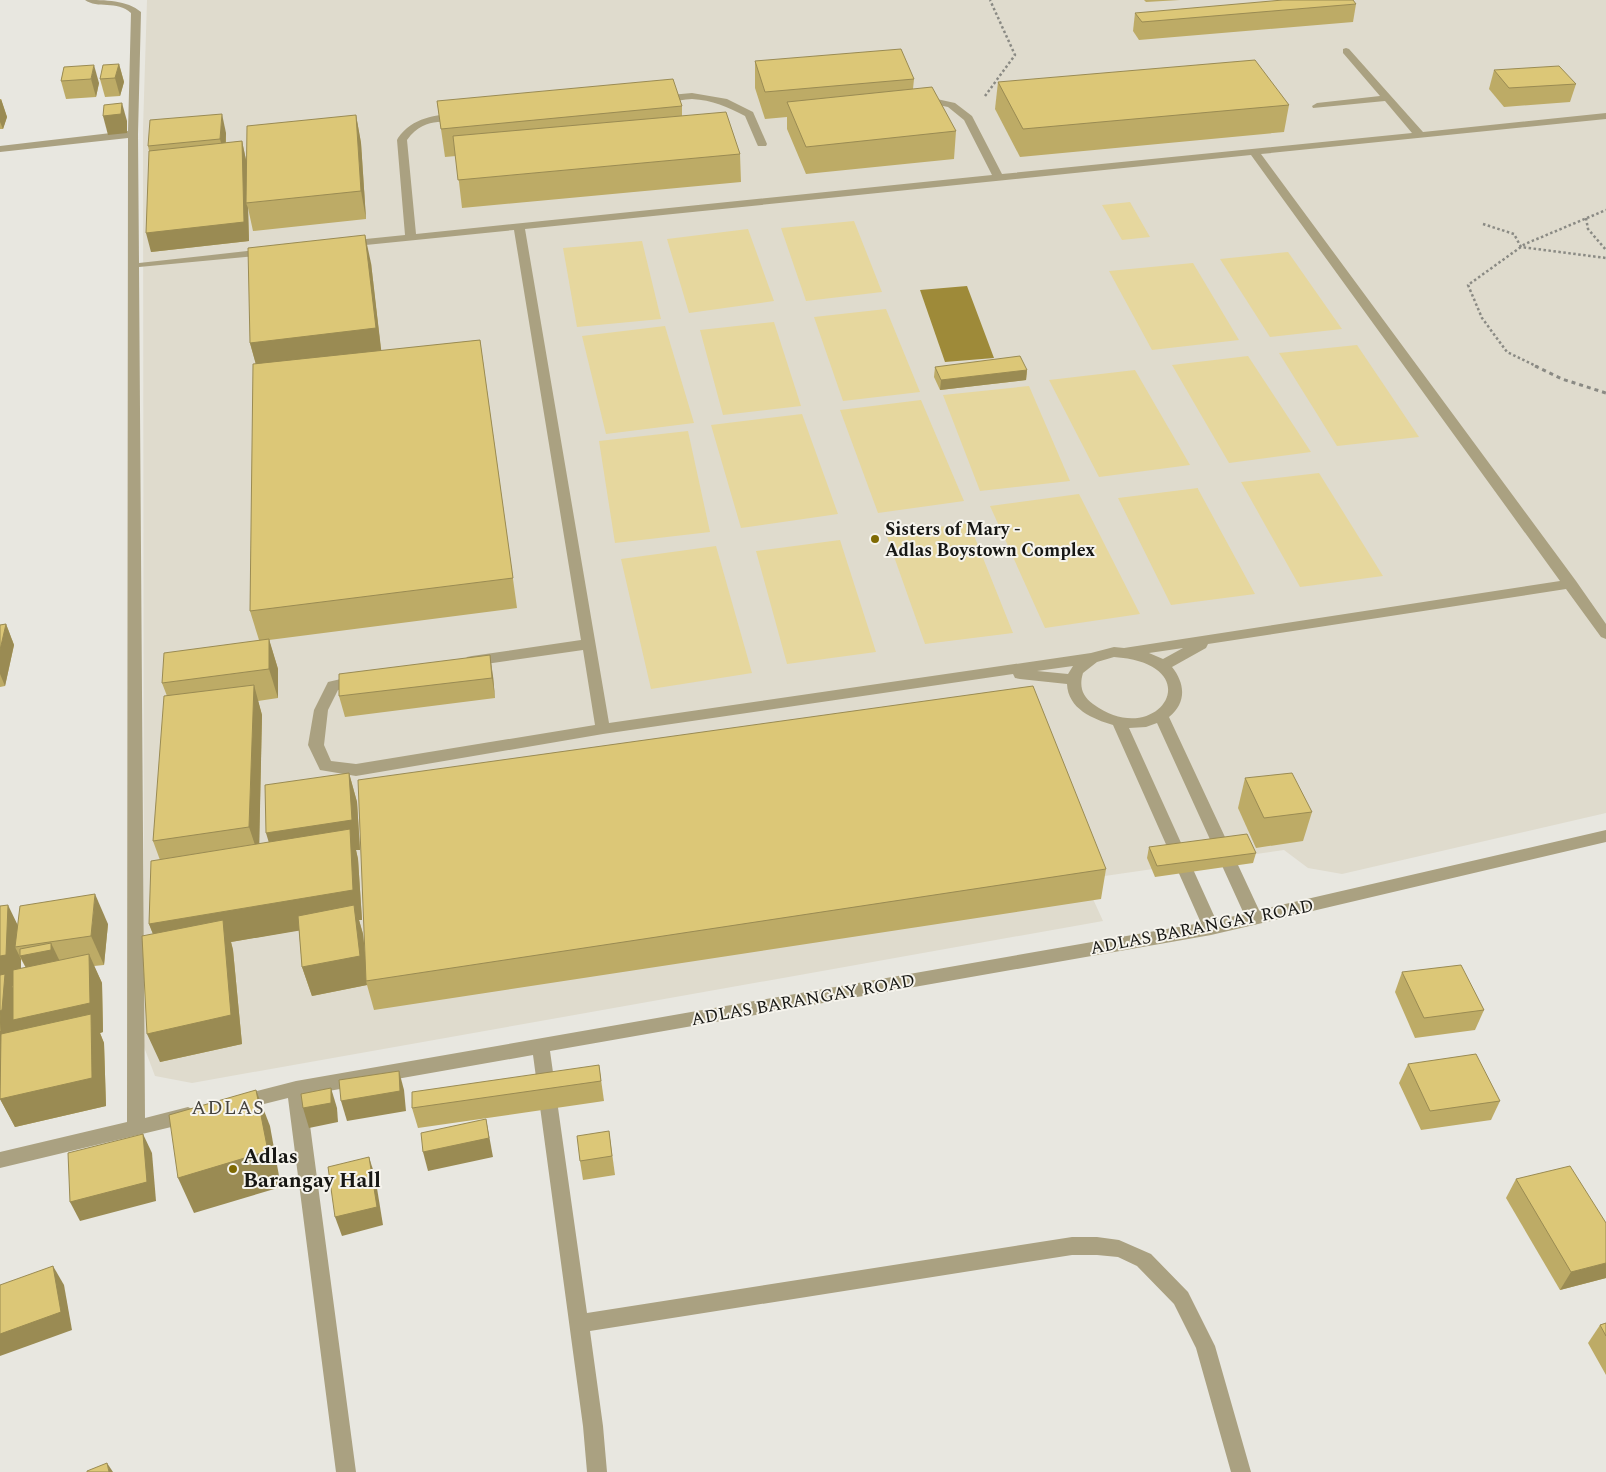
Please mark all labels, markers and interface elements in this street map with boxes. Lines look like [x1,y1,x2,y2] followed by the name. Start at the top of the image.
[885,516,1095,564] place label: Sisters of Mary - Adlas Boystown Complex
[869,533,881,545] marker: Sisters of Mary - Adlas Boystown Complex
[1088,892,1316,962] street label: ADLAS BARANGAY ROAD
[689,967,917,1033] street label: ADLAS BARANGAY ROAD
[191,1093,265,1123] district label: ADLAS
[243,1141,381,1197] place label: Adlas Barangay Hall
[227,1163,239,1175] marker: Adlas Barangay Hall

